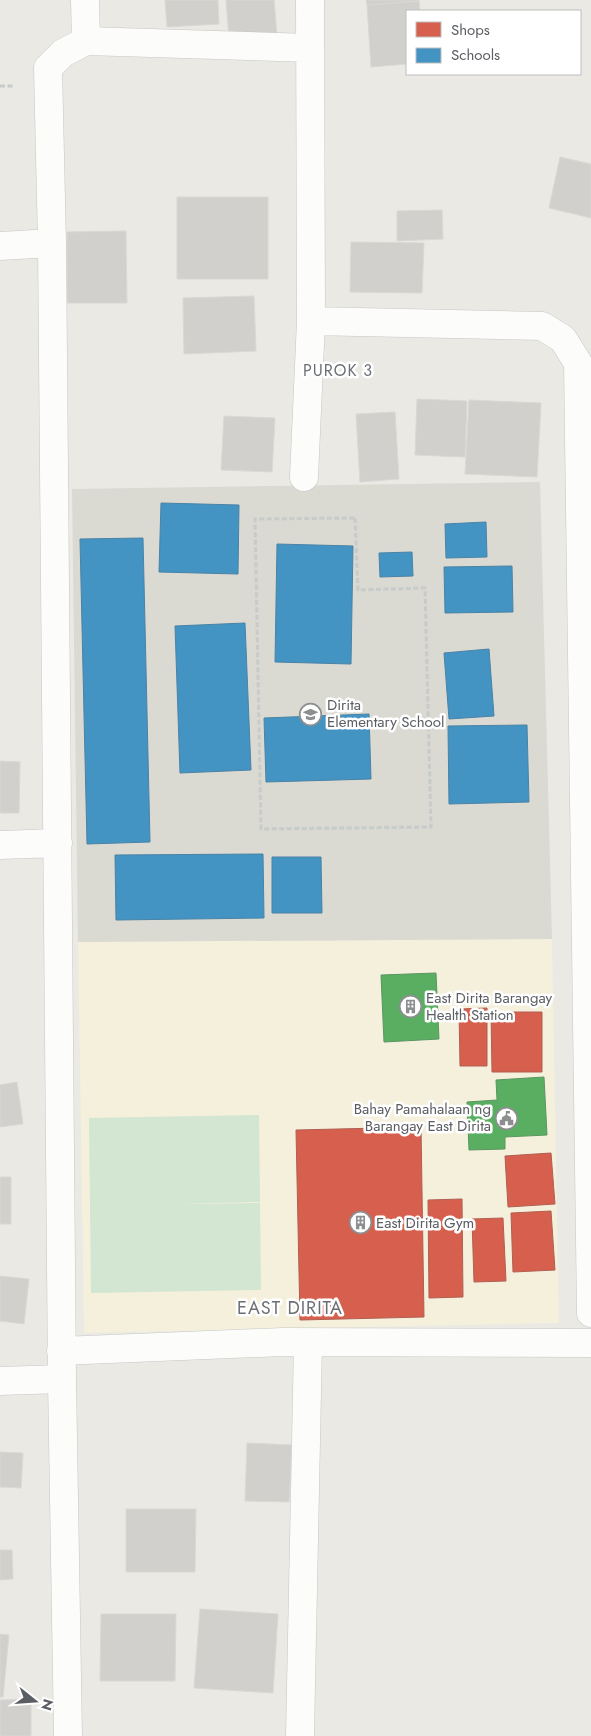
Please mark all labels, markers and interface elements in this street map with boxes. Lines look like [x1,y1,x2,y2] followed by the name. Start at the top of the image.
[406,10,581,75] legend
[451,19,490,41] text: Shops
[451,44,500,66] text: Schools
[303,359,373,382] district label: PUROK 3
[327,694,444,733] place label: Dirita Elementary School
[299,702,323,726] school or university icon: Dirita Elementary School
[426,987,553,1026] place label: East Dirita Barangay Health Station
[398,995,422,1019] building icon: East Dirita Barangay Health Station
[354,1098,491,1137] place label: Bahay Pamahalaan ng Barangay East Dirita
[495,1106,519,1130] public building icon: Bahay Pamahalaan ng Barangay East Dirita
[348,1211,372,1235] building icon: East Dirita Gym
[376,1212,474,1234] place label: East Dirita Gym
[237,1295,343,1321] district label: EAST DIRITA
[10,1676,60,1726] north arrow
[36,1697,59,1713] text: N

